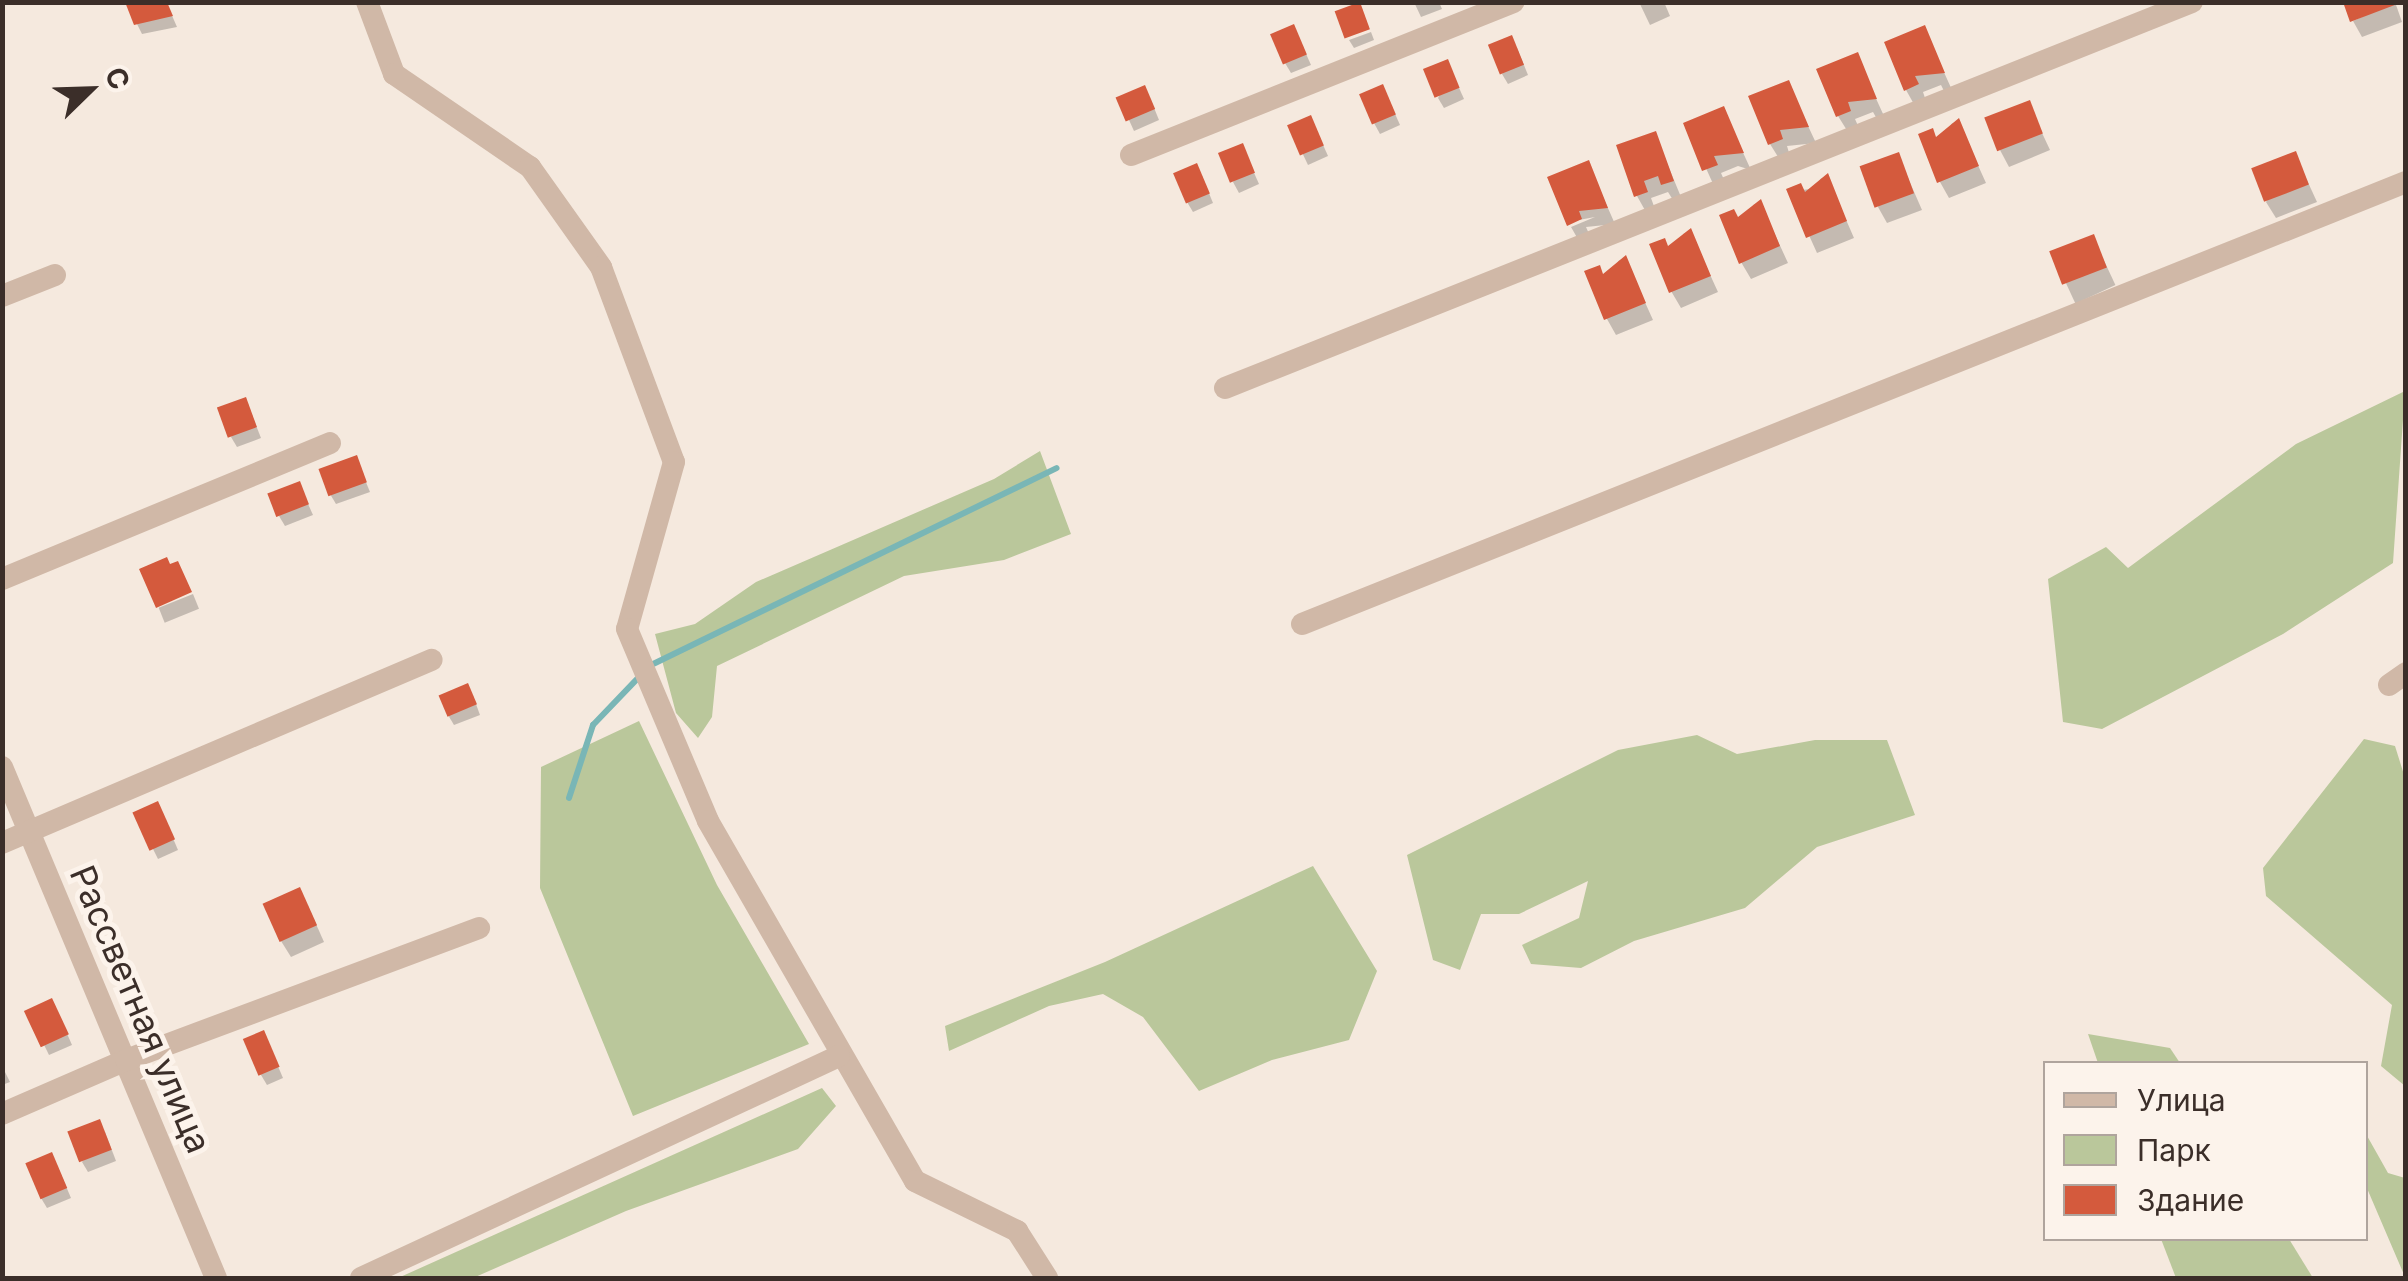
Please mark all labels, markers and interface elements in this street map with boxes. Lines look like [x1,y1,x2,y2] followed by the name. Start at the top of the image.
[40,40,140,140] north arrow
[98,62,137,94] text: С
[61,859,221,1159] street label: Рассветная улица
[2043,1061,2368,1241] legend
[2137,1082,2226,1118] text: Улица
[2137,1132,2211,1168] text: Парк
[2137,1182,2244,1218] text: Здание

